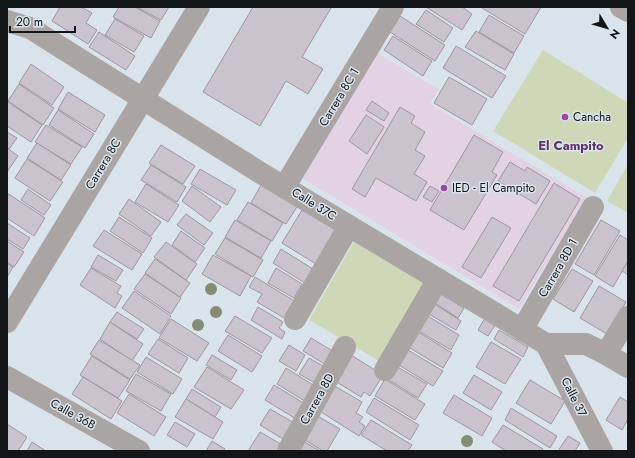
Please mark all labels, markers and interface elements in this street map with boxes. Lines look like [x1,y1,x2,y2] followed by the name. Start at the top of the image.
[10,8,75,34] scale bar
[587,8,627,48] north arrow
[16,13,43,31] text: 20 m
[606,26,624,43] text: N
[314,64,364,130] street label: Carrera 8C 1
[573,108,611,126] place label: Cancha
[560,112,570,122] marker: Cancha
[81,135,125,193] street label: Carrera 8C
[538,136,604,155] district label: El Campito
[452,179,536,197] place label: IED - El Campito
[288,183,340,225] street label: Calle 37C
[439,183,449,193] marker: IED - El Campito
[534,235,582,301] street label: Carrera 8D 1
[295,370,339,428] street label: Carrera 8D
[556,374,592,420] street label: Calle 37
[47,394,99,434] street label: Calle 36B

